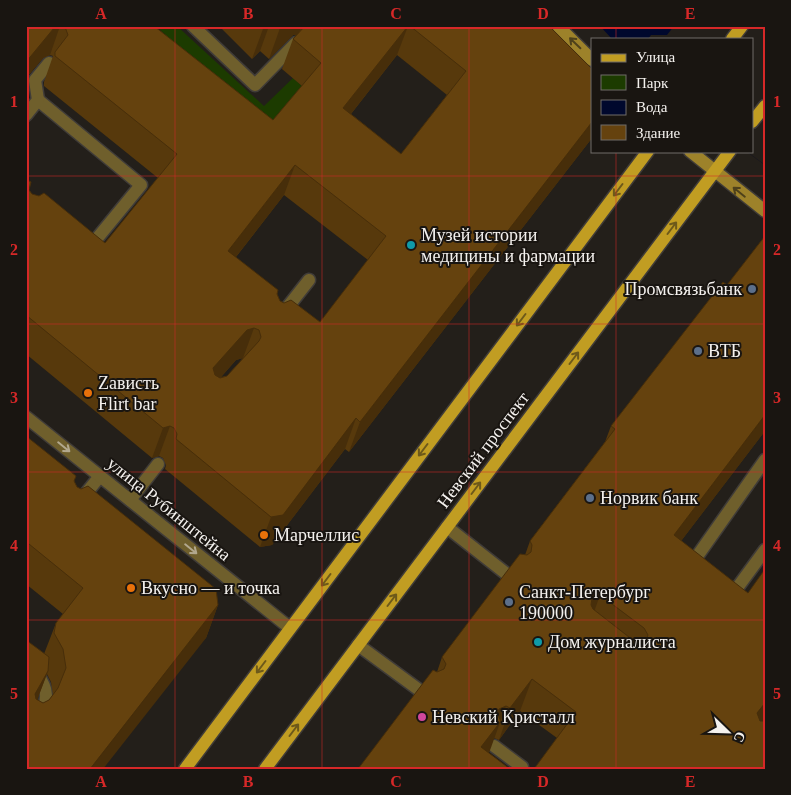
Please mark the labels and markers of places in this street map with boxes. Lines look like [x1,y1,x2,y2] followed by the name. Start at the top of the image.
[421,225,595,266] place label: Музей истории медицины и фармации
[405,239,417,251] marker: Музей истории медицины и фармации
[625,279,742,299] place label: Промсвязьбанк
[746,283,758,295] marker: Промсвязьбанк
[708,341,741,361] place label: ВТБ
[692,345,704,357] marker: ВТБ
[98,373,159,414] place label: Zависть Flirt bar
[82,387,94,399] marker: Zависть Flirt bar
[600,488,698,508] place label: Норвик банк
[584,492,596,504] marker: Норвик банк
[274,525,359,545] place label: Марчеллис
[258,529,270,541] marker: Марчеллис
[141,578,280,598] place label: Вкусно — и точка
[125,582,137,594] marker: Вкусно — и точка
[519,582,651,623] place label: Санкт-Петербург 190000
[503,596,515,608] marker: Санкт-Петербург 190000
[548,632,676,652] place label: Дом журналиста
[532,636,544,648] marker: Дом журналиста
[432,707,575,727] place label: Невский Кристалл
[416,711,428,723] marker: Невский Кристалл

